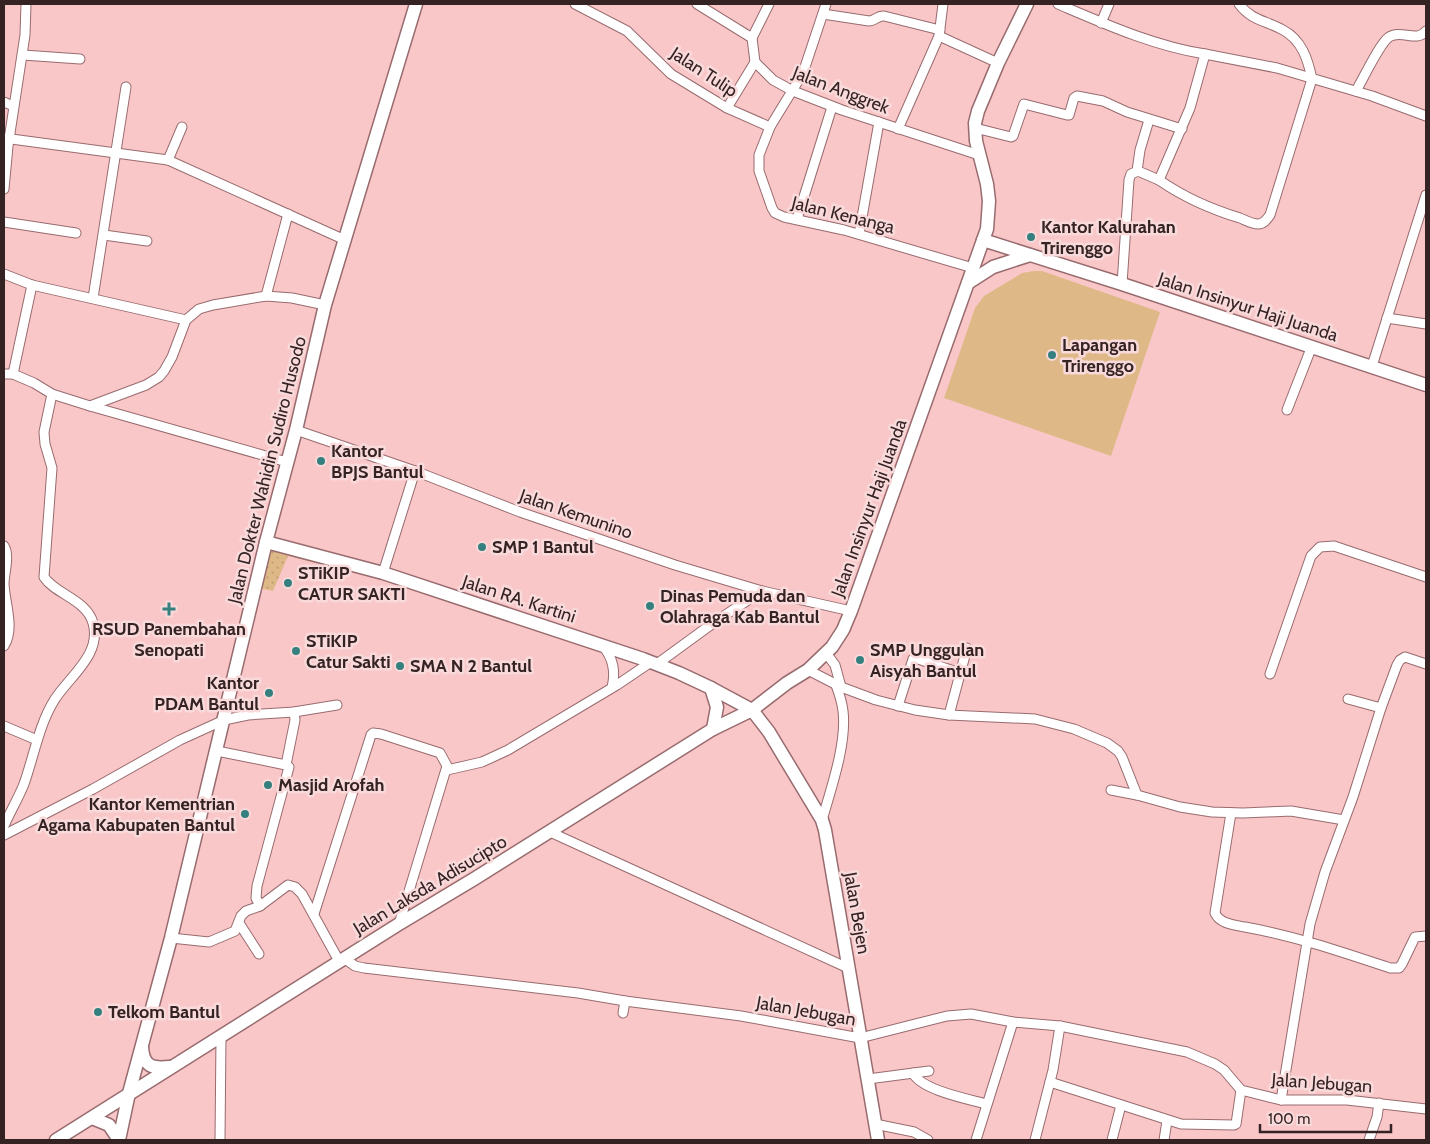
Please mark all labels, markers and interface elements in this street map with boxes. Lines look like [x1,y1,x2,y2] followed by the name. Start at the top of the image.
[665,42,742,102] street label: Jalan Tulip
[789,61,893,119] street label: Jalan Anggrek
[788,191,897,238] street label: Jalan Kenanga
[1041,216,1176,259] place label: Kantor Kalurahan Trirenggo
[1025,231,1037,243] marker: Kantor Kalurahan Trirenggo
[1154,267,1341,347] street label: Jalan Insinyur Haji Juanda
[223,334,311,607] street label: Jalan Dokter Wahidin Sudiro Husodo
[1062,334,1137,377] place label: Lapangan Trirenggo
[1046,349,1058,361] marker: Lapangan Trirenggo
[826,416,912,601] street label: Jalan Insinyur Haji Juanda
[331,440,424,483] place label: Kantor BPJS Bantul
[315,455,327,467] marker: Kantor BPJS Bantul
[516,484,635,544] street label: Jalan Kemunino
[492,536,594,558] place label: SMP 1 Bantul
[476,541,488,553] marker: SMP 1 Bantul
[298,562,406,605] place label: STiKIP CATUR SAKTI
[459,570,579,628] street label: Jalan RA. Kartini
[282,577,294,589] marker: STiKIP CATUR SAKTI
[660,585,820,628] place label: Dinas Pemuda dan Olahraga Kab Bantul
[644,600,656,612] marker: Dinas Pemuda dan Olahraga Kab Bantul
[162,602,176,616] marker: RSUD Panembahan Senopati
[92,618,246,661] place label: RSUD Panembahan Senopati
[306,630,391,673] place label: STiKIP Catur Sakti
[870,639,984,682] place label: SMP Unggulan Aisyah Bantul
[290,645,302,657] marker: STiKIP Catur Sakti
[854,654,866,666] marker: SMP Unggulan Aisyah Bantul
[410,655,532,677] place label: SMA N 2 Bantul
[394,660,406,672] marker: SMA N 2 Bantul
[154,672,259,715] place label: Kantor PDAM Bantul
[263,687,275,699] marker: Kantor PDAM Bantul
[278,774,385,796] place label: Masjid Arofah
[262,779,274,791] marker: Masjid Arofah
[37,793,235,836] place label: Kantor Kementrian Agama Kabupaten Bantul
[239,808,251,820] marker: Kantor Kementrian Agama Kabupaten Bantul
[348,830,511,940] street label: Jalan Laksda Adisucipto
[839,869,875,956] street label: Jalan Bejen
[754,991,857,1031] street label: Jalan Jebugan
[108,1001,220,1023] place label: Telkom Bantul
[92,1006,104,1018] marker: Telkom Bantul
[1270,1068,1373,1097] street label: Jalan Jebugan
[1260,1102,1391,1134] scale bar
[1268,1110,1310,1128] text: 100 m

